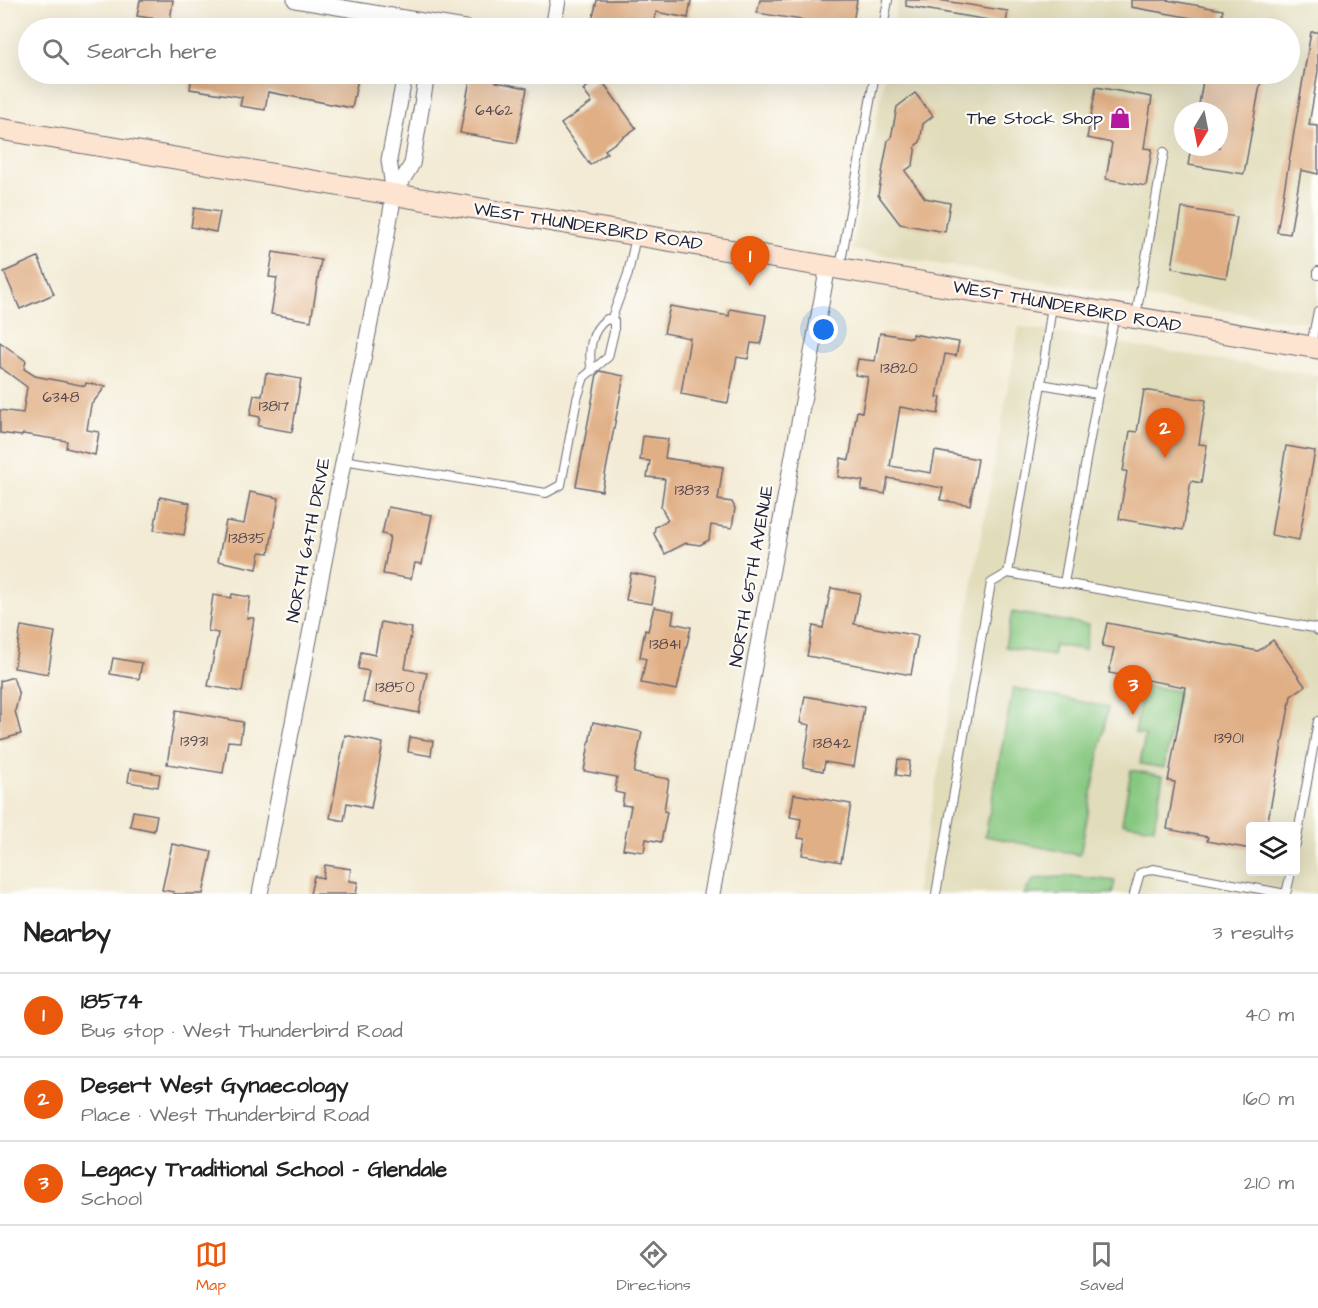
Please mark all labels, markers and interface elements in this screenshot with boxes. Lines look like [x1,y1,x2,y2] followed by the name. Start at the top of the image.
[18,18,1300,84] search box
[39,35,72,68] icon: search
[87,36,217,67] text: Search here
[475,100,513,121] house number: 6462
[1174,102,1228,156] north arrow
[967,106,1103,131] place label: The Stock Shop
[1108,106,1132,130] shop icon: The Stock Shop
[472,196,705,257] street label: WEST THUNDERBIRD ROAD
[730,236,770,286] pin: 1
[951,274,1183,339] street label: WEST THUNDERBIRD ROAD
[809,315,838,344] your location
[880,358,918,379] house number: 13820
[43,387,80,408] house number: 6348
[259,396,289,417] house number: 13817
[1146,408,1184,458] pin: 2
[280,455,337,625] street label: NORTH 64TH DRIVE
[675,480,710,501] house number: 13833
[723,483,780,669] street label: NORTH 65TH AVENUE
[228,528,266,549] house number: 13835
[649,634,681,655] house number: 13841
[1114,666,1152,715] pin: 3
[375,677,415,698] house number: 13850
[1214,728,1244,749] house number: 13901
[180,731,208,752] house number: 13931
[813,733,851,754] house number: 13842
[1246,822,1300,876] map controls
[1246,822,1300,876] button: layers
[24,915,111,951] text: Nearby
[1212,919,1294,947] text: 3 results
[81,986,142,1017] text: 18574
[42,1001,45,1029] text: 1
[1244,1001,1294,1029] text: 40 m
[81,1017,403,1045] text: Bus stop · West Thunderbird Road
[81,1070,348,1101] text: Desert West Gynaecology
[38,1085,49,1113] text: 2
[1243,1085,1294,1113] text: 160 m
[81,1101,369,1129] text: Place · West Thunderbird Road
[81,1154,447,1185] text: Legacy Traditional School - Glendale
[38,1169,49,1197] text: 3
[1244,1169,1294,1197] text: 210 m
[81,1185,142,1213] text: School
[195,1238,228,1296] tab: Map
[617,1238,691,1296] tab: Directions
[1080,1238,1123,1296] tab: Saved

